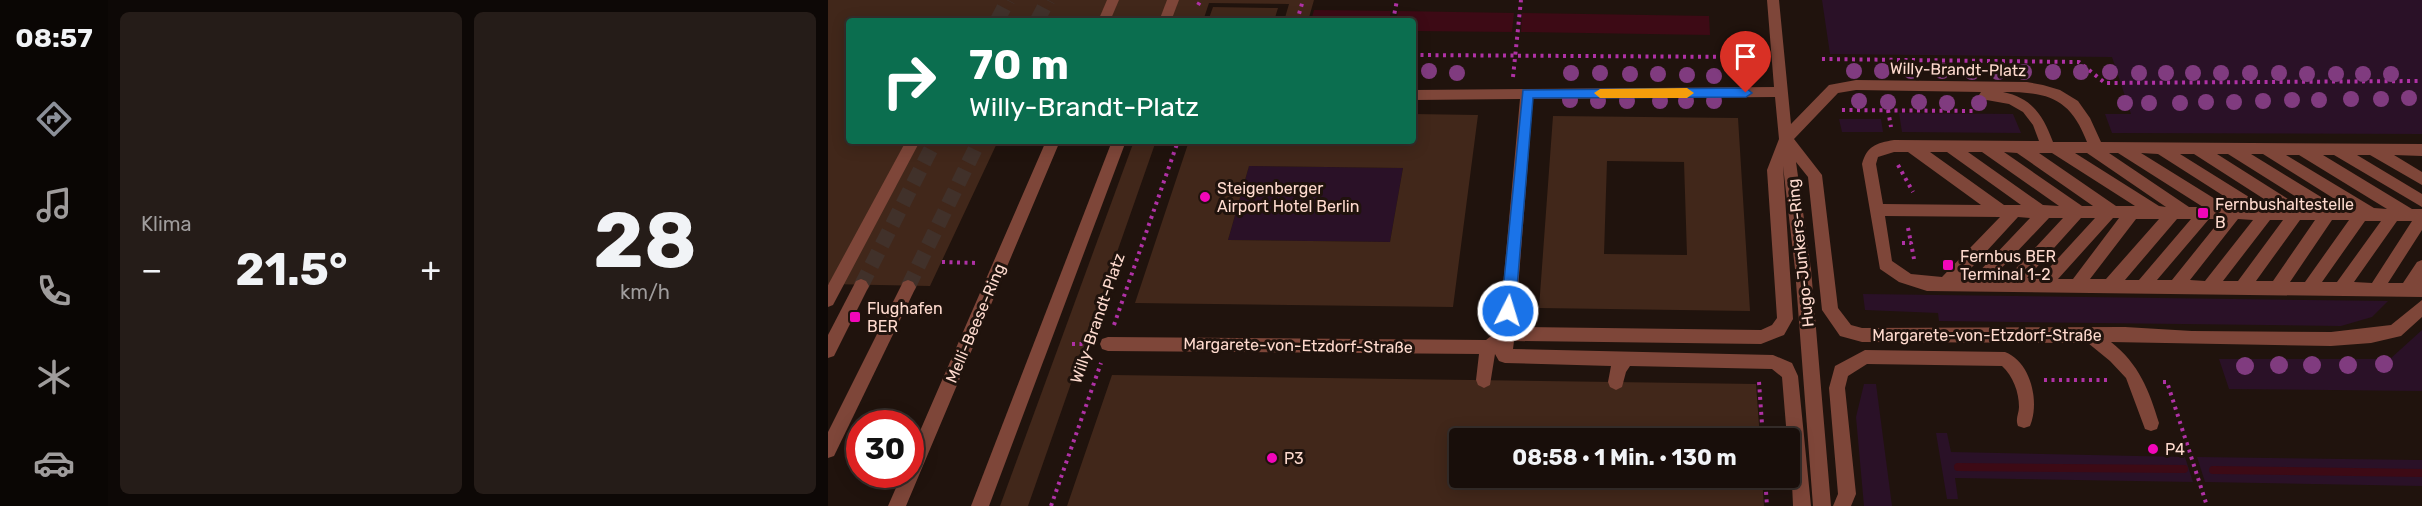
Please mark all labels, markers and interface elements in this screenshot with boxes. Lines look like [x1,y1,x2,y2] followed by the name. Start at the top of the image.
[15,22,93,54] text: 08:57
[1720,31,1771,93] pin
[969,40,1069,90] text: 70 m
[1729,40,1762,73] icon: arrive
[870,42,948,120] icon: right
[1890,59,2026,80] street label: Willy-Brandt-Platz
[969,91,1199,123] text: Willy-Brandt-Platz
[33,98,75,140] icon: directions
[1783,178,1818,328] street label: Hugo-Junkers-Ring
[1217,179,1359,216] place label: Steigenberger Airport Hotel Berlin
[33,184,75,226] icon: music
[1198,190,1212,204] marker: Steigenberger Airport Hotel Berlin
[593,194,697,287] text: 28
[2215,195,2354,232] place label: Fernbushaltestelle B
[2196,206,2210,220] marker: Fernbushaltestelle B
[141,212,192,236] text: Klima
[235,243,347,296] text: 21.5°
[1960,247,2056,284] place label: Fernbus BER Terminal 1-2
[141,250,162,289] text: −
[420,250,441,289] text: +
[1066,251,1129,386] street label: Willy-Brandt-Platz
[1941,258,1955,272] marker: Fernbus BER Terminal 1-2
[942,261,1009,386] street label: Melli-Beese-Ring
[33,270,75,312] icon: phone
[1476,279,1540,343] position arrow
[620,280,670,304] text: km/h
[867,299,943,336] place label: Flughafen BER
[848,310,862,324] marker: Flughafen BER
[1872,326,2102,345] street label: Margarete-von-Etzdorf-Straße
[1183,334,1413,357] street label: Margarete-von-Etzdorf-Straße
[33,356,75,398] icon: climate
[846,410,924,488] speed limit sign: 30
[2165,440,2185,459] place label: P4
[33,442,75,484] icon: car
[2146,442,2160,456] marker: P4
[1512,444,1737,471] text: 08:58 · 1 Min. · 130 m
[1284,449,1304,468] place label: P3
[1265,451,1279,465] marker: P3

